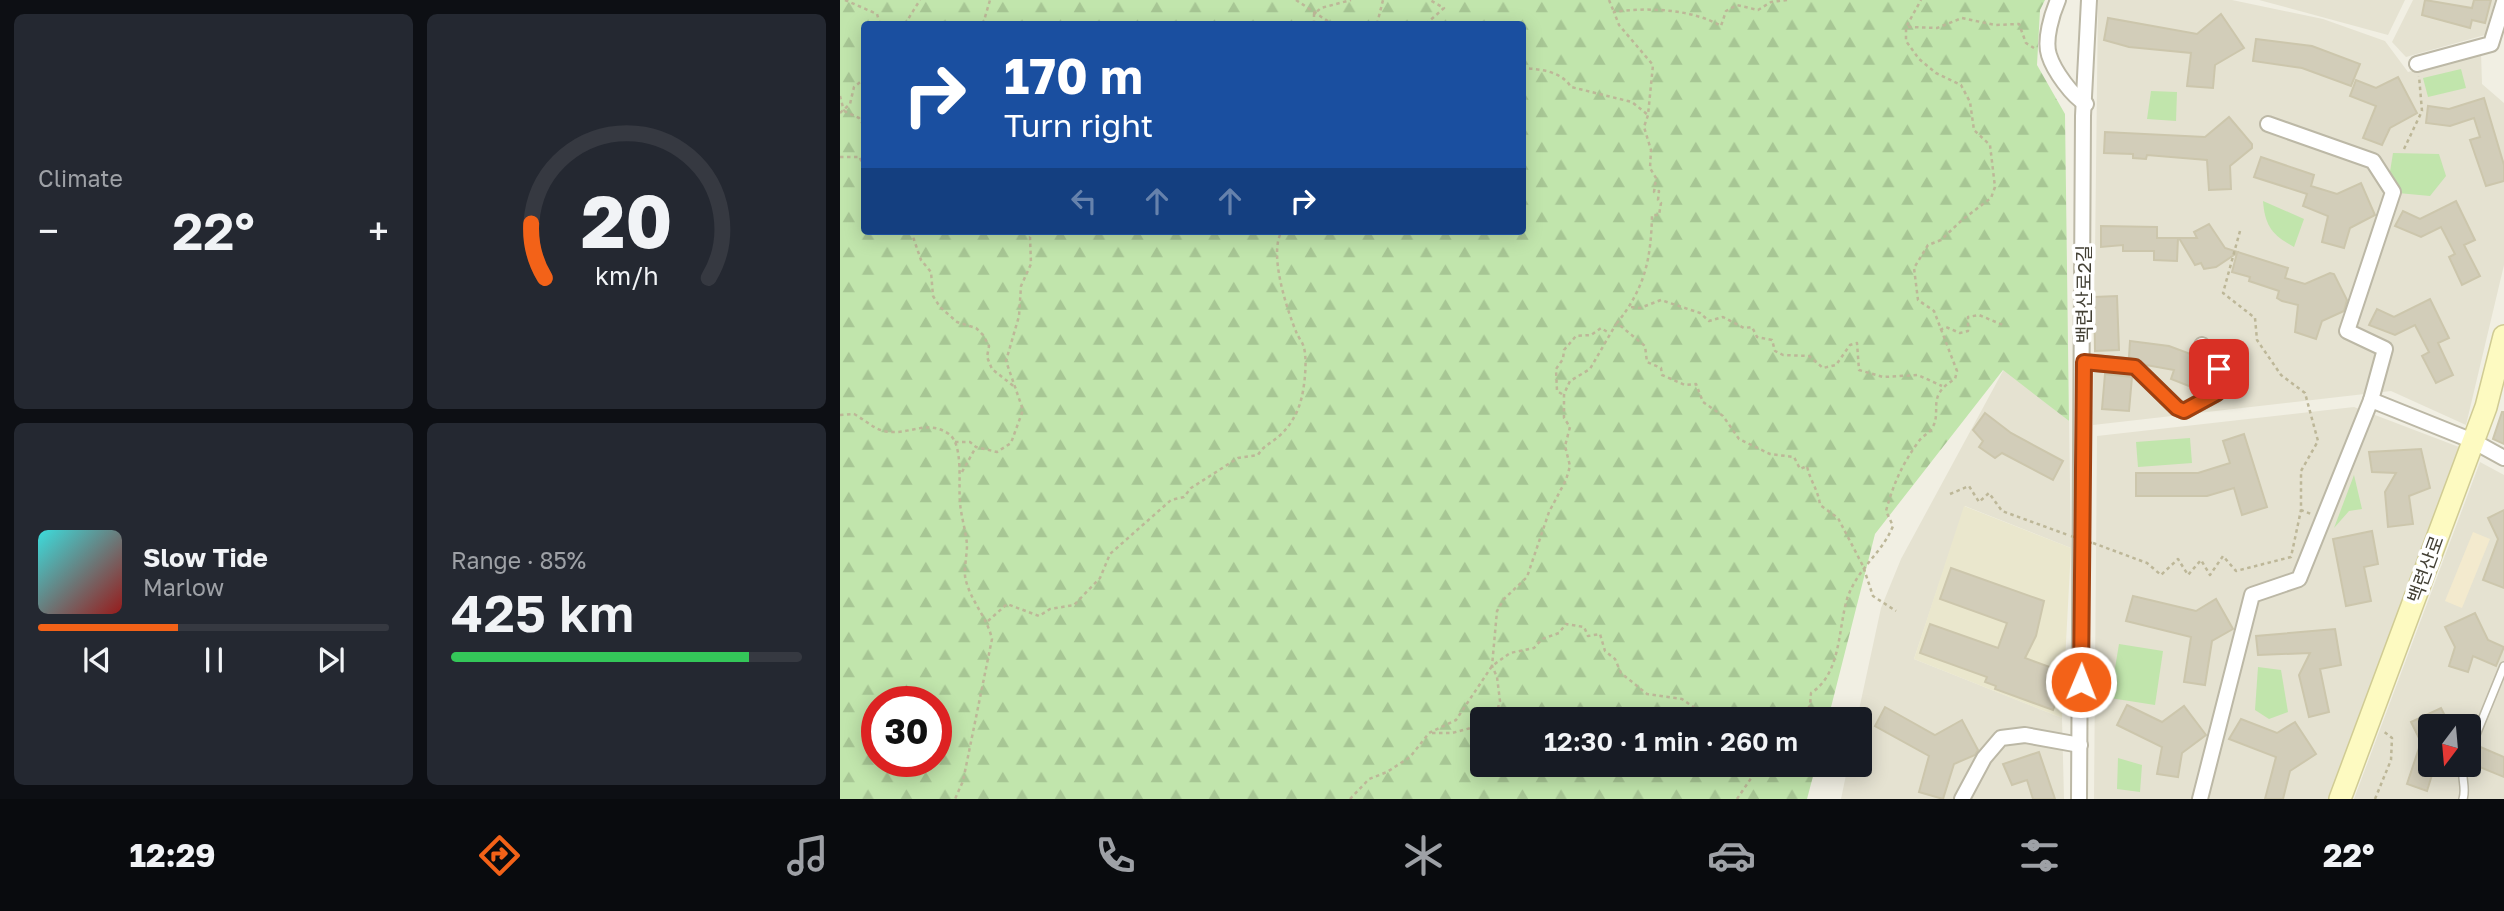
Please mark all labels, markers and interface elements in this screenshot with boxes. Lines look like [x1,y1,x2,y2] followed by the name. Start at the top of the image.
[1004,46,1143,105] text: 170 m
[889,49,980,140] icon: right
[1004,106,1153,144] text: Turn right
[38,164,123,192] text: Climate
[581,177,672,264] text: 20
[1065,182,1103,220] icon: left
[1138,182,1176,220] icon: ahead
[1211,182,1249,220] icon: ahead
[1284,182,1322,220] icon: right
[172,199,255,261] text: 22°
[38,208,59,253] text: −
[368,208,389,253] text: +
[2072,245,2095,343] street label: 백련산로2길
[595,259,658,290] text: km/h
[2189,339,2249,399] pin
[2200,350,2238,388] icon: arrive
[2402,532,2448,606] street label: 백련산로
[143,542,268,573] text: Slow Tide
[451,546,586,574] text: Range · 85%
[143,573,224,601] text: Marlow
[451,581,634,643] text: 425 km
[78,641,116,679] icon: previous
[195,641,233,679] icon: pause
[312,641,350,679] icon: next
[2044,645,2118,719] position arrow
[861,686,952,777] speed limit sign: 30
[2418,714,2482,777] north arrow
[2418,714,2481,777] map controls
[1544,726,1798,757] text: 12:30 · 1 min · 260 m
[475,831,524,880] icon: directions
[783,831,832,880] icon: music
[1091,831,1140,880] icon: phone
[1399,831,1448,880] icon: climate
[1707,831,1756,880] icon: car
[2015,831,2064,880] icon: filters
[130,836,216,874] text: 12:29
[2323,836,2374,874] text: 22°

